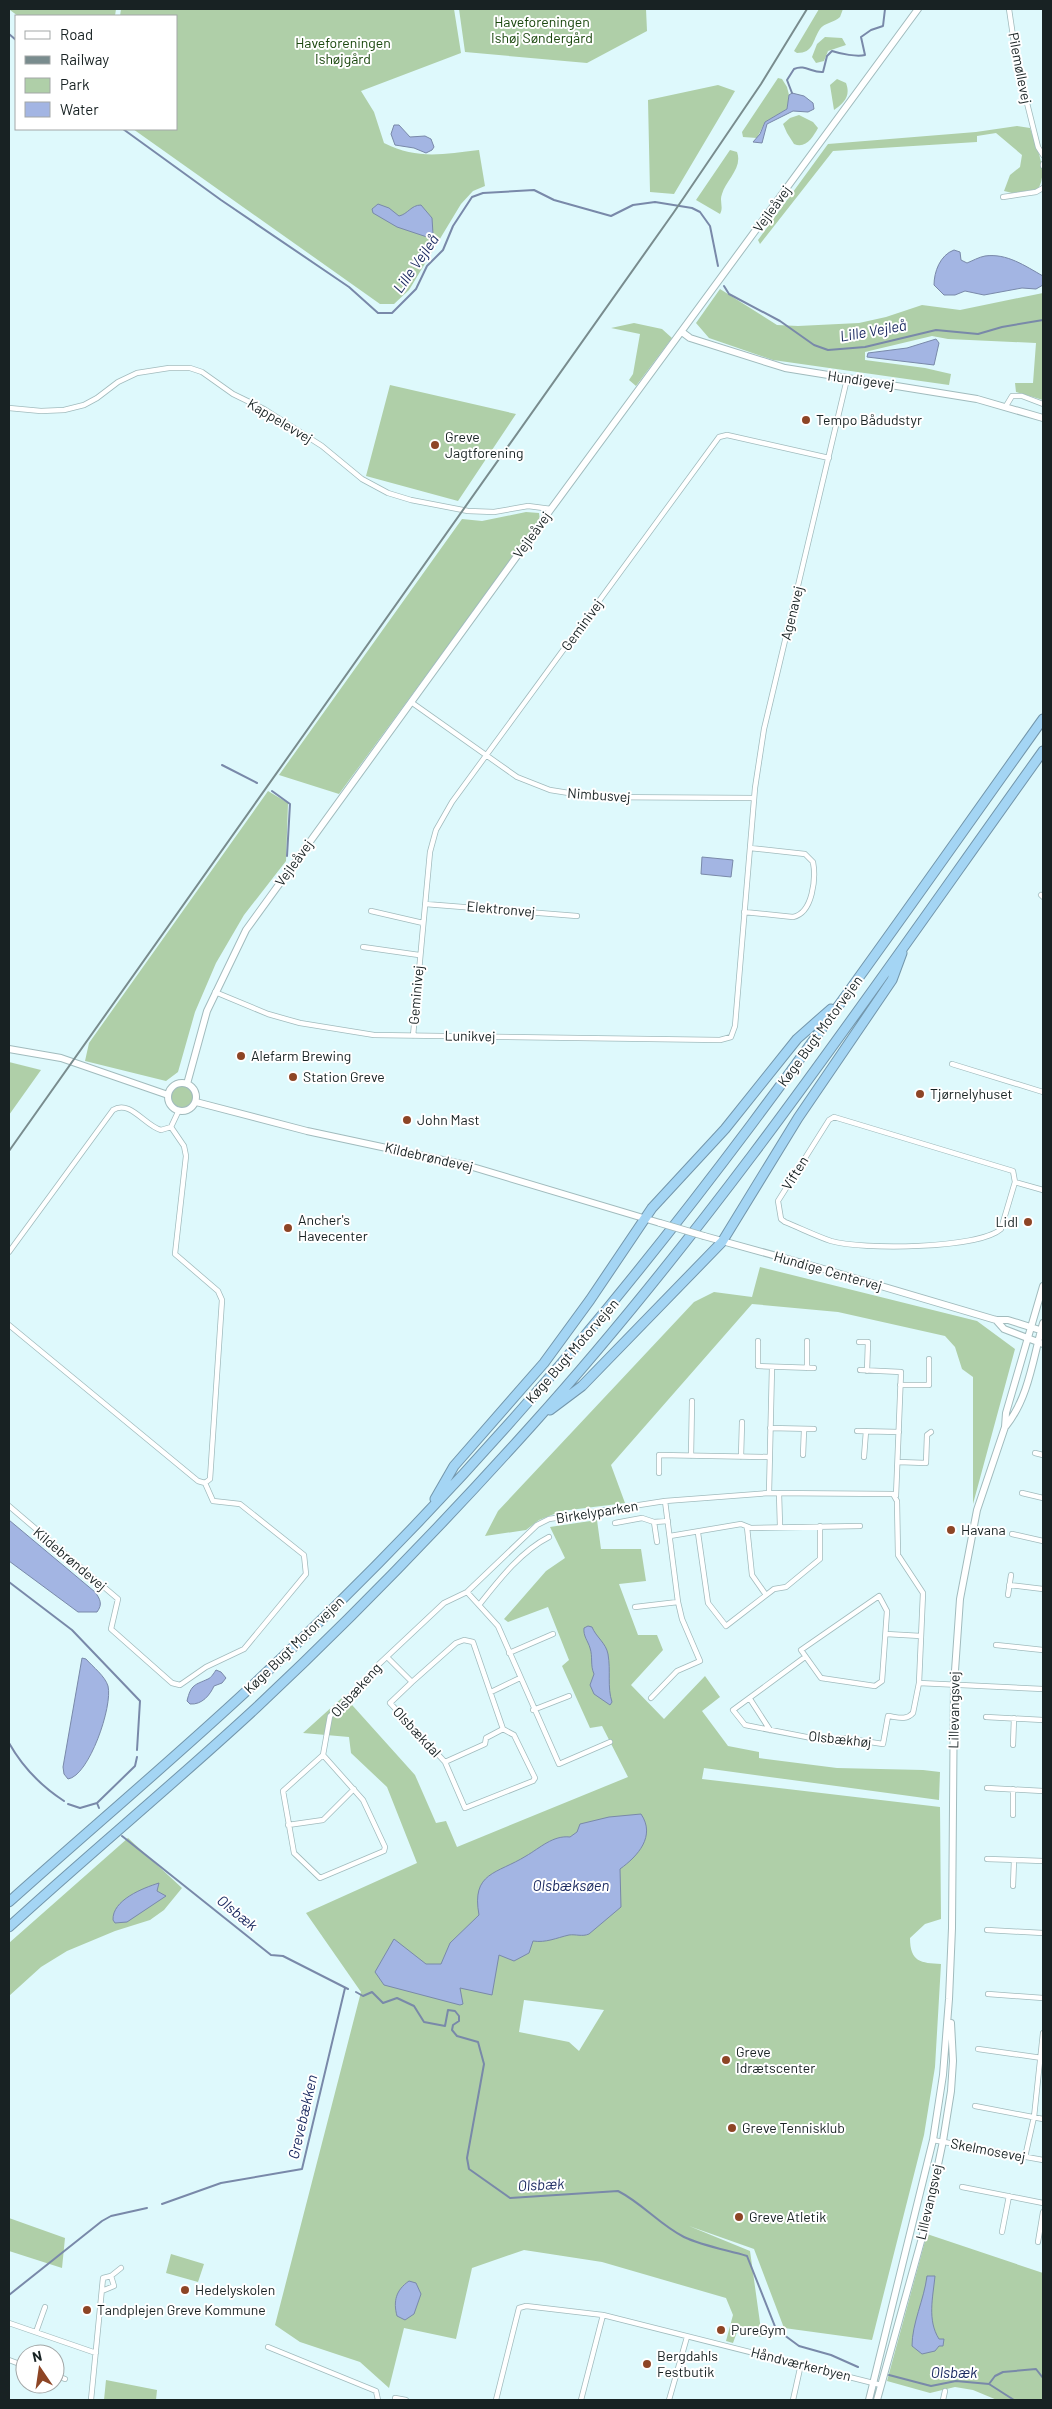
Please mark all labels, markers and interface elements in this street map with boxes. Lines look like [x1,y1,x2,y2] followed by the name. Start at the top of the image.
[491,13,593,46] park label: Haveforeningen Ishøj Søndergård
[15,15,178,130] legend
[60,25,93,43] text: Road
[1005,31,1036,105] street label: Pilemøllevej
[295,34,391,67] park label: Haveforeningen Ishøjgård
[60,50,109,68] text: Railway
[60,75,90,93] text: Park
[60,100,99,118] text: Water
[749,182,794,235] street label: Vejleåvej
[389,230,442,296] water label: Lille Vejleå
[838,315,908,345] water label: Lille Vejleå
[827,366,896,393] street label: Hundigevej
[245,394,316,447] street label: Kappelevvej
[816,411,922,428] place label: Tempo Bådudstyr
[800,414,812,426] marker: Tempo Bådudstyr
[445,428,523,461] place label: Greve Jagtforening
[429,439,441,451] marker: Greve Jagtforening
[509,508,554,561] street label: Vejleåvej
[777,584,806,642] street label: Agenavej
[557,596,606,654] street label: Geminivej
[567,784,631,805] street label: Nimbusvej
[271,836,316,889] street label: Vejleåvej
[466,897,536,920] street label: Elektronvej
[404,965,427,1025] street label: Geminivej
[774,972,866,1089] street label: Køge Bugt Motorvejen
[444,1027,496,1044] street label: Lunikvej
[251,1047,351,1064] place label: Alefarm Brewing
[235,1050,247,1062] marker: Alefarm Brewing
[303,1068,385,1085] place label: Station Greve
[287,1071,299,1083] marker: Station Greve
[930,1085,1013,1102] place label: Tjørnelyhuset
[914,1088,926,1100] marker: Tjørnelyhuset
[417,1111,480,1128] place label: John Mast
[401,1114,413,1126] marker: John Mast
[383,1138,475,1175] street label: Kildebrøndevej
[778,1153,812,1193] street label: Viften
[298,1211,368,1244] place label: Ancher's Havecenter
[996,1213,1018,1230] place label: Lidl
[1022,1216,1034,1228] marker: Lidl
[282,1222,294,1234] marker: Ancher's Havecenter
[772,1247,884,1294] street label: Hundige Centervej
[522,1295,622,1406] street label: Køge Bugt Motorvejen
[555,1497,639,1526] street label: Birkelyparken
[961,1521,1006,1538] place label: Havana
[30,1523,110,1594] street label: Kildebrøndevej
[945,1524,957,1536] marker: Havana
[240,1592,347,1697] street label: Køge Bugt Motorvejen
[327,1659,384,1720] street label: Olsbækeng
[944,1671,963,1749] street label: Lillevangsvej
[390,1703,445,1760] street label: Olsbækdal
[808,1727,872,1750] street label: Olsbækhøj
[533,1876,610,1894] water label: Olsbæksøen
[214,1891,262,1934] water label: Olsbæk
[736,2043,815,2076] place label: Greve Idrætscenter
[720,2054,732,2066] marker: Greve Idrætscenter
[284,2073,321,2161] water label: Grevebækken
[742,2119,845,2136] place label: Greve Tennisklub
[726,2122,738,2134] marker: Greve Tennisklub
[949,2134,1027,2165] street label: Skelmosevej
[912,2162,946,2242] street label: Lillevangsvej
[517,2174,565,2194] water label: Olsbæk
[749,2208,826,2225] place label: Greve Atletik
[733,2211,745,2223] marker: Greve Atletik
[195,2281,275,2298] place label: Hedelyskolen
[179,2284,191,2296] marker: Hedelyskolen
[97,2301,266,2318] place label: Tandplejen Greve Kommune
[81,2304,93,2316] marker: Tandplejen Greve Kommune
[731,2321,786,2338] place label: PureGym
[715,2324,727,2336] marker: PureGym
[749,2343,853,2384] street label: Håndværkerbyen
[15,2344,65,2394] north arrow
[31,2347,43,2365] text: N
[657,2347,718,2380] place label: Bergdahls Festbutik
[641,2358,653,2370] marker: Bergdahls Festbutik
[931,2363,978,2381] water label: Olsbæk

